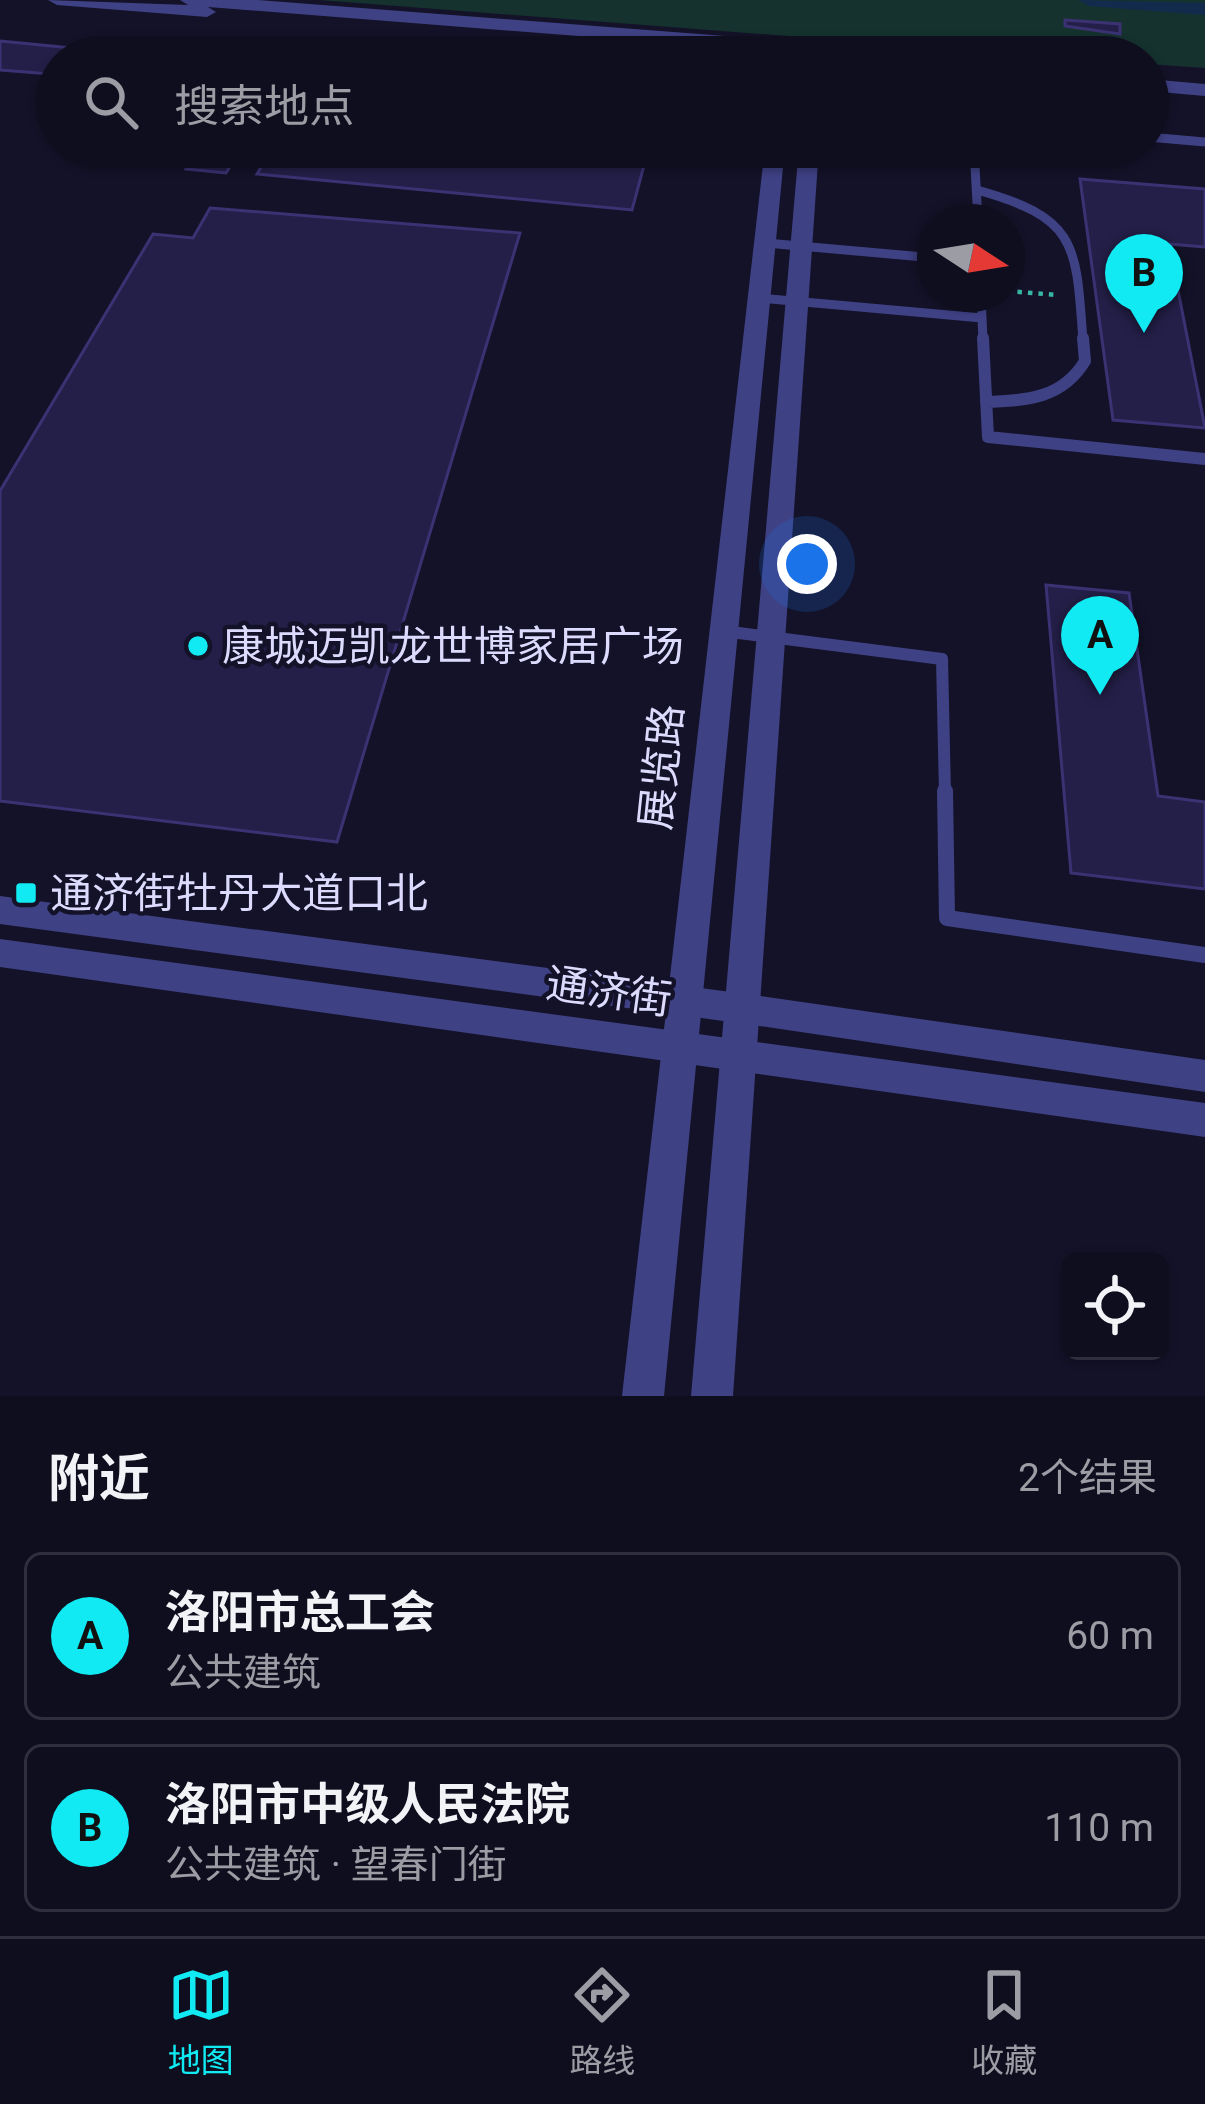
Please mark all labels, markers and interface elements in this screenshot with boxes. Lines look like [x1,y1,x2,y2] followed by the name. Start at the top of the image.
[36,36,1169,168] search box
[78,69,144,135] icon: search
[174,80,354,133] text: 搜索地点
[917,204,1025,312] north arrow
[1105,234,1183,333] pin: B
[777,534,837,594] your location
[1061,596,1139,695] pin: A
[222,622,684,671] place label: 康城迈凯龙世博家居广场
[185,633,211,659] marker: 康城迈凯龙世博家居广场
[631,702,692,832] street label: 展览路
[50,869,428,918] place label: 通济街牡丹大道口北
[13,880,39,906] marker: 通济街牡丹大道口北
[543,958,675,1025] street label: 通济街
[1061,1252,1169,1360] map controls
[1061,1252,1169,1360] button: locate
[48,1449,150,1508] text: 附近
[1018,1455,1157,1501] text: 2个结果
[165,1586,435,1639] text: 洛阳市总工会
[77,1613,103,1659] text: A
[1066,1613,1154,1659] text: 60 m
[165,1650,321,1696] text: 公共建筑
[165,1778,570,1831] text: 洛阳市中级人民法院
[78,1805,102,1851] text: B
[1044,1805,1154,1851] text: 110 m
[165,1842,507,1888] text: 公共建筑 · 望春门街
[168,1962,234,2082] tab: 地图
[569,1962,635,2082] tab: 路线
[971,1962,1037,2082] tab: 收藏

